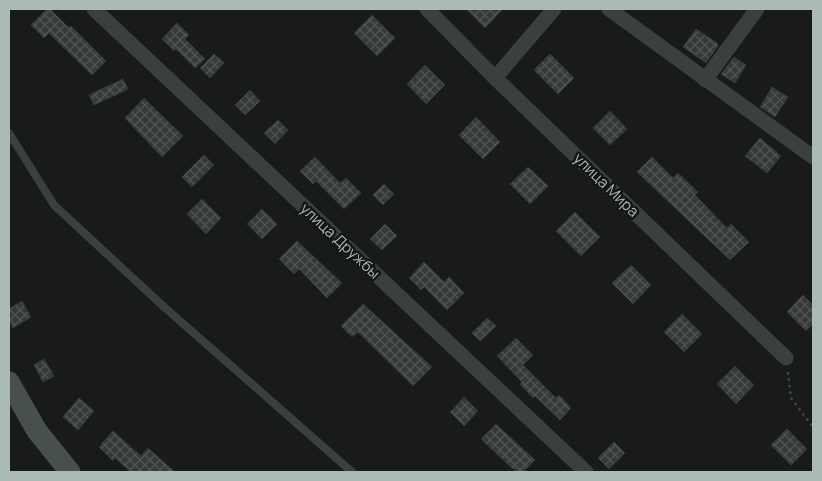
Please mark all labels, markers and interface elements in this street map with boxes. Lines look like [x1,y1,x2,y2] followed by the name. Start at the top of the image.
[569,148,644,221] street label: улица Мира
[296,198,385,283] street label: улица Дружбы

